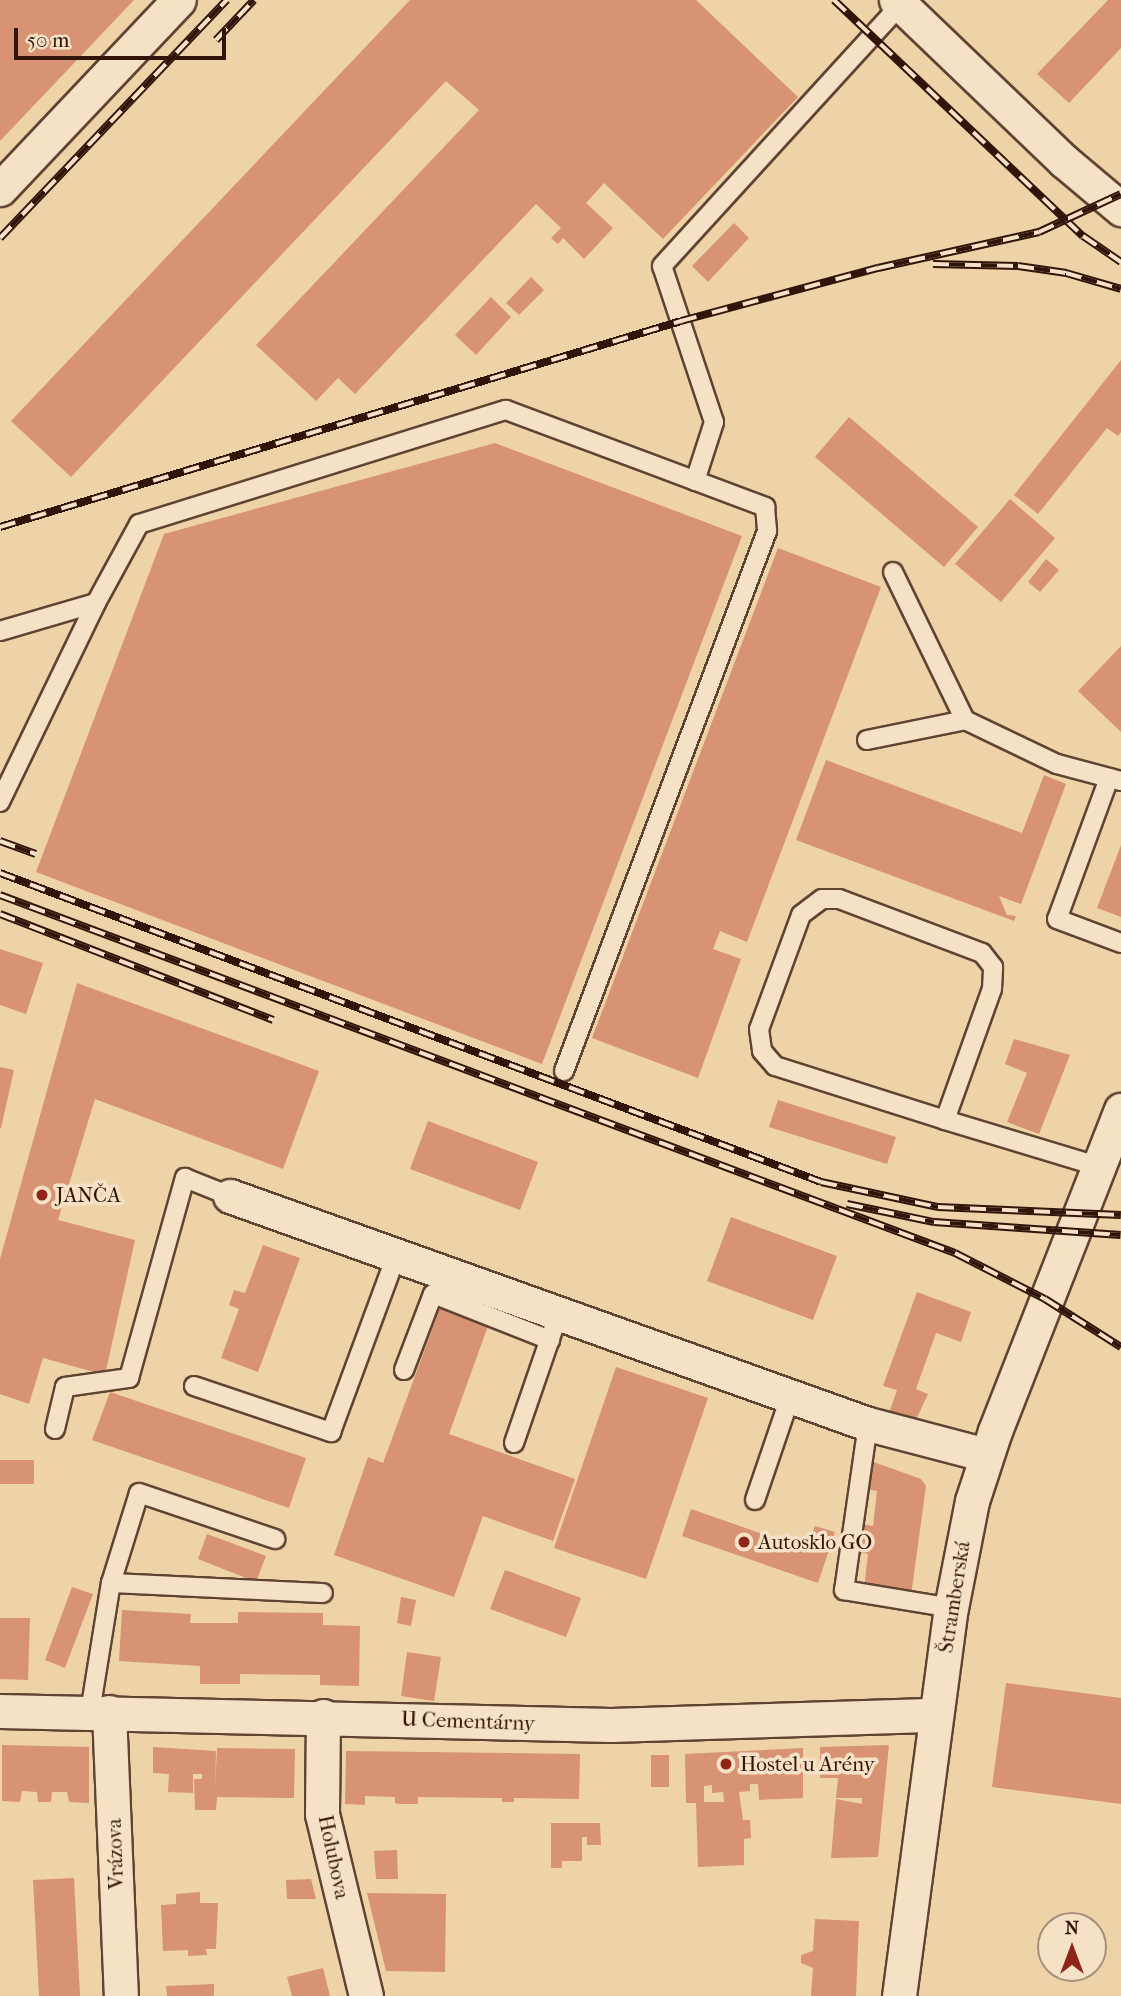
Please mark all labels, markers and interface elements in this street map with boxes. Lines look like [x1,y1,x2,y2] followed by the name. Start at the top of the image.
[18,14,229,58] scale bar
[27,28,70,52] text: 50 m
[56,1182,121,1208] place label: JANČA
[34,1187,50,1203] marker: JANČA
[758,1529,872,1555] place label: Autosklo GO
[736,1534,752,1550] marker: Autosklo GO
[933,1539,975,1655] street label: Štramberská
[401,1706,535,1736] street label: U Cementárny
[740,1751,875,1777] place label: Hostel u Arény
[718,1756,734,1772] marker: Hostel u Arény
[313,1813,355,1901] street label: Holubova
[101,1818,129,1890] street label: Vrázova
[1037,1912,1107,1982] north arrow
[1065,1917,1079,1939] text: N

